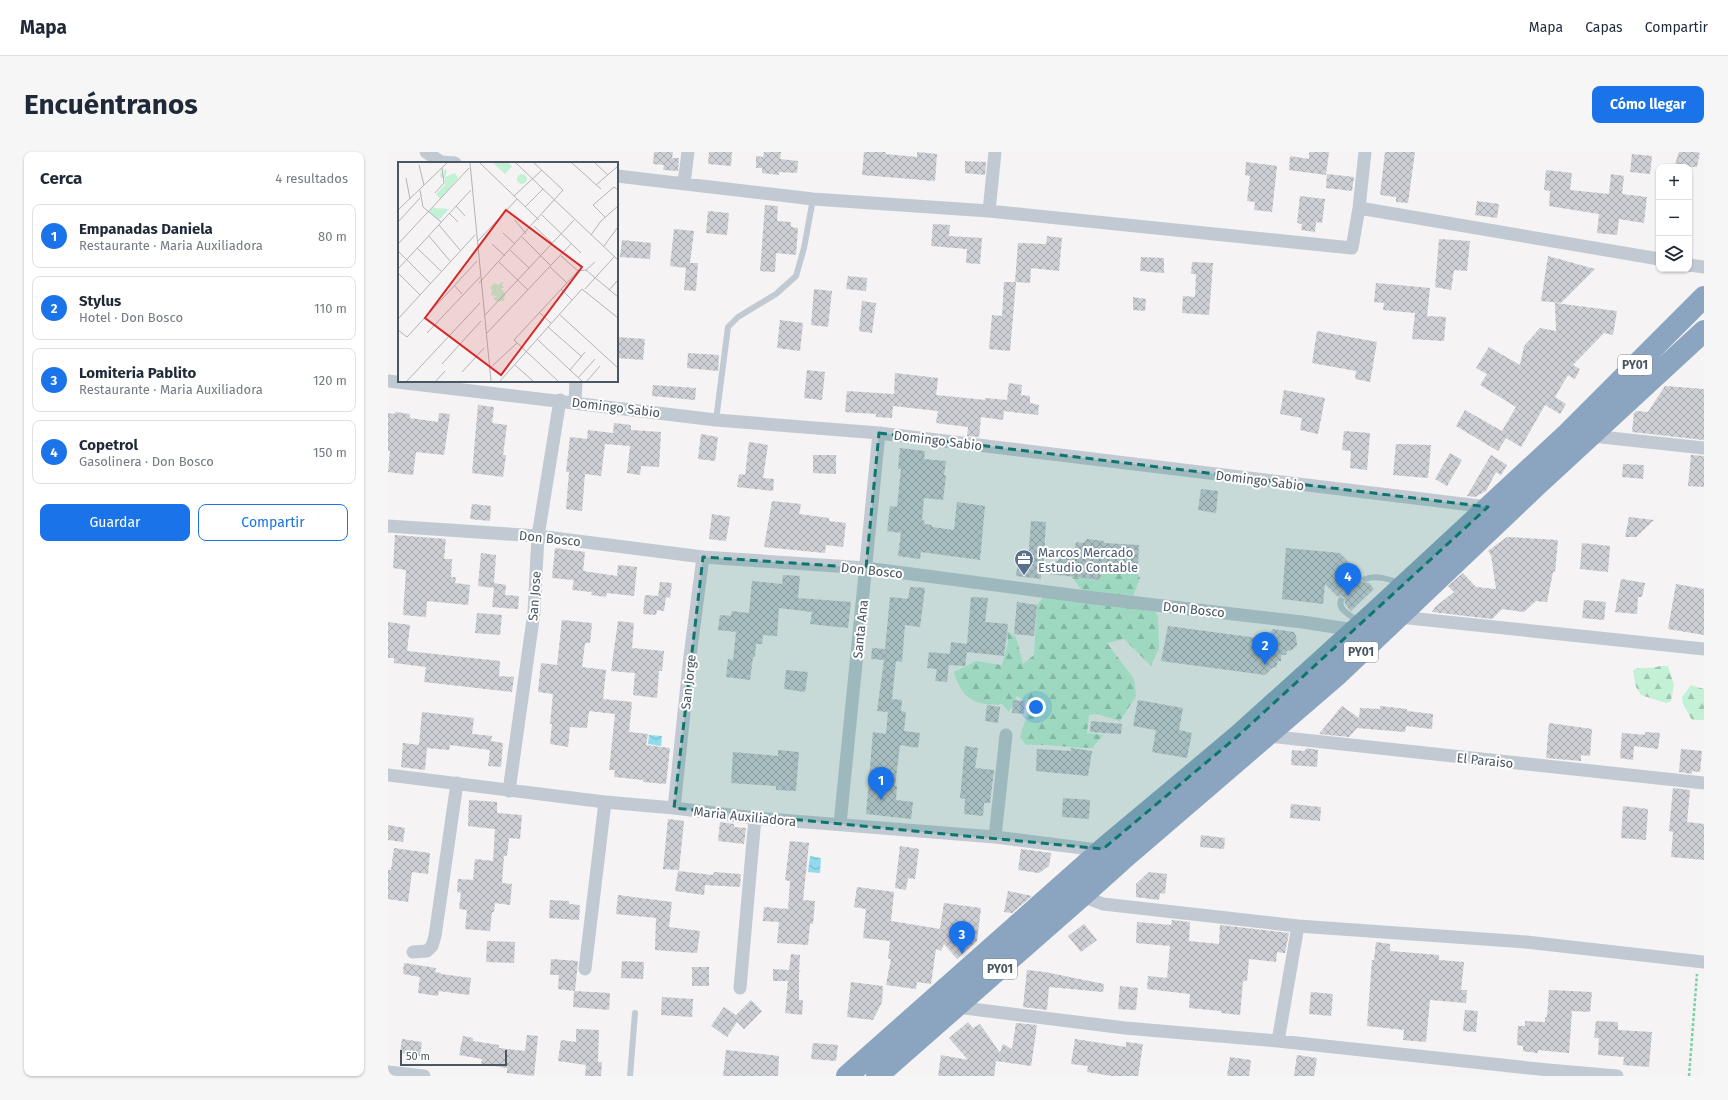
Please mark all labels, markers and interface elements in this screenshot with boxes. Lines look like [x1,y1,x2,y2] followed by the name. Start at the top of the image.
[20,16,67,39] text: Mapa
[1529,19,1563,36] text: Mapa
[1585,19,1623,36] text: Capas
[1645,19,1708,36] text: Compartir
[1592,86,1704,123] button: Cómo llegar
[24,88,198,121] text: Encuéntranos
[398,162,618,382] inset map
[1656,164,1692,272] map controls
[1656,164,1692,200] button: +
[40,168,82,189] text: Cerca
[275,171,348,186] text: 4 resultados
[1656,200,1692,236] button: −
[79,220,213,238] text: Empanadas Daniela
[51,229,57,244] text: 1
[318,229,347,244] text: 80 m
[1656,236,1692,272] button: layers
[79,238,263,253] text: Restaurante · Maria Auxiliadora
[79,292,121,310] text: Stylus
[51,301,57,316] text: 2
[314,301,347,316] text: 110 m
[79,310,183,325] text: Hotel · Don Bosco
[1618,355,1652,375] road number: PY01
[79,364,196,382] text: Lomiteria Pablito
[51,373,57,388] text: 3
[313,373,347,388] text: 120 m
[79,382,263,397] text: Restaurante · Maria Auxiliadora
[571,395,661,420] street label: Domingo Sabio
[893,428,983,453] street label: Domingo Sabio
[79,436,138,454] text: Copetrol
[50,445,58,460] text: 4
[313,445,347,460] text: 150 m
[79,454,214,469] text: Gasolinera · Don Bosco
[1215,468,1305,493] street label: Domingo Sabio
[40,504,190,541] button: Guardar
[198,504,348,541] button: Compartir
[518,528,582,549] street label: Don Bosco
[1038,545,1138,575] place label: Marcos Mercado Estudio Contable
[1013,548,1035,576] office icon: Marcos Mercado Estudio Contable
[840,560,904,581] street label: Don Bosco
[1335,563,1361,596] pin: 4
[525,571,544,621] street label: San Jose
[850,599,871,659] street label: Santa Ana
[1162,599,1226,620] street label: Don Bosco
[1252,632,1278,665] pin: 2
[1344,642,1378,662] road number: PY01
[678,654,699,710] street label: San Jorge
[1026,697,1046,717] your location
[1456,750,1514,771] street label: El Paraiso
[868,767,894,800] pin: 1
[693,804,797,829] street label: Maria Auxiliadora
[949,921,975,954] pin: 3
[983,959,1017,979] road number: PY01
[400,1048,507,1067] scale bar
[406,1050,430,1063] text: 50 m

